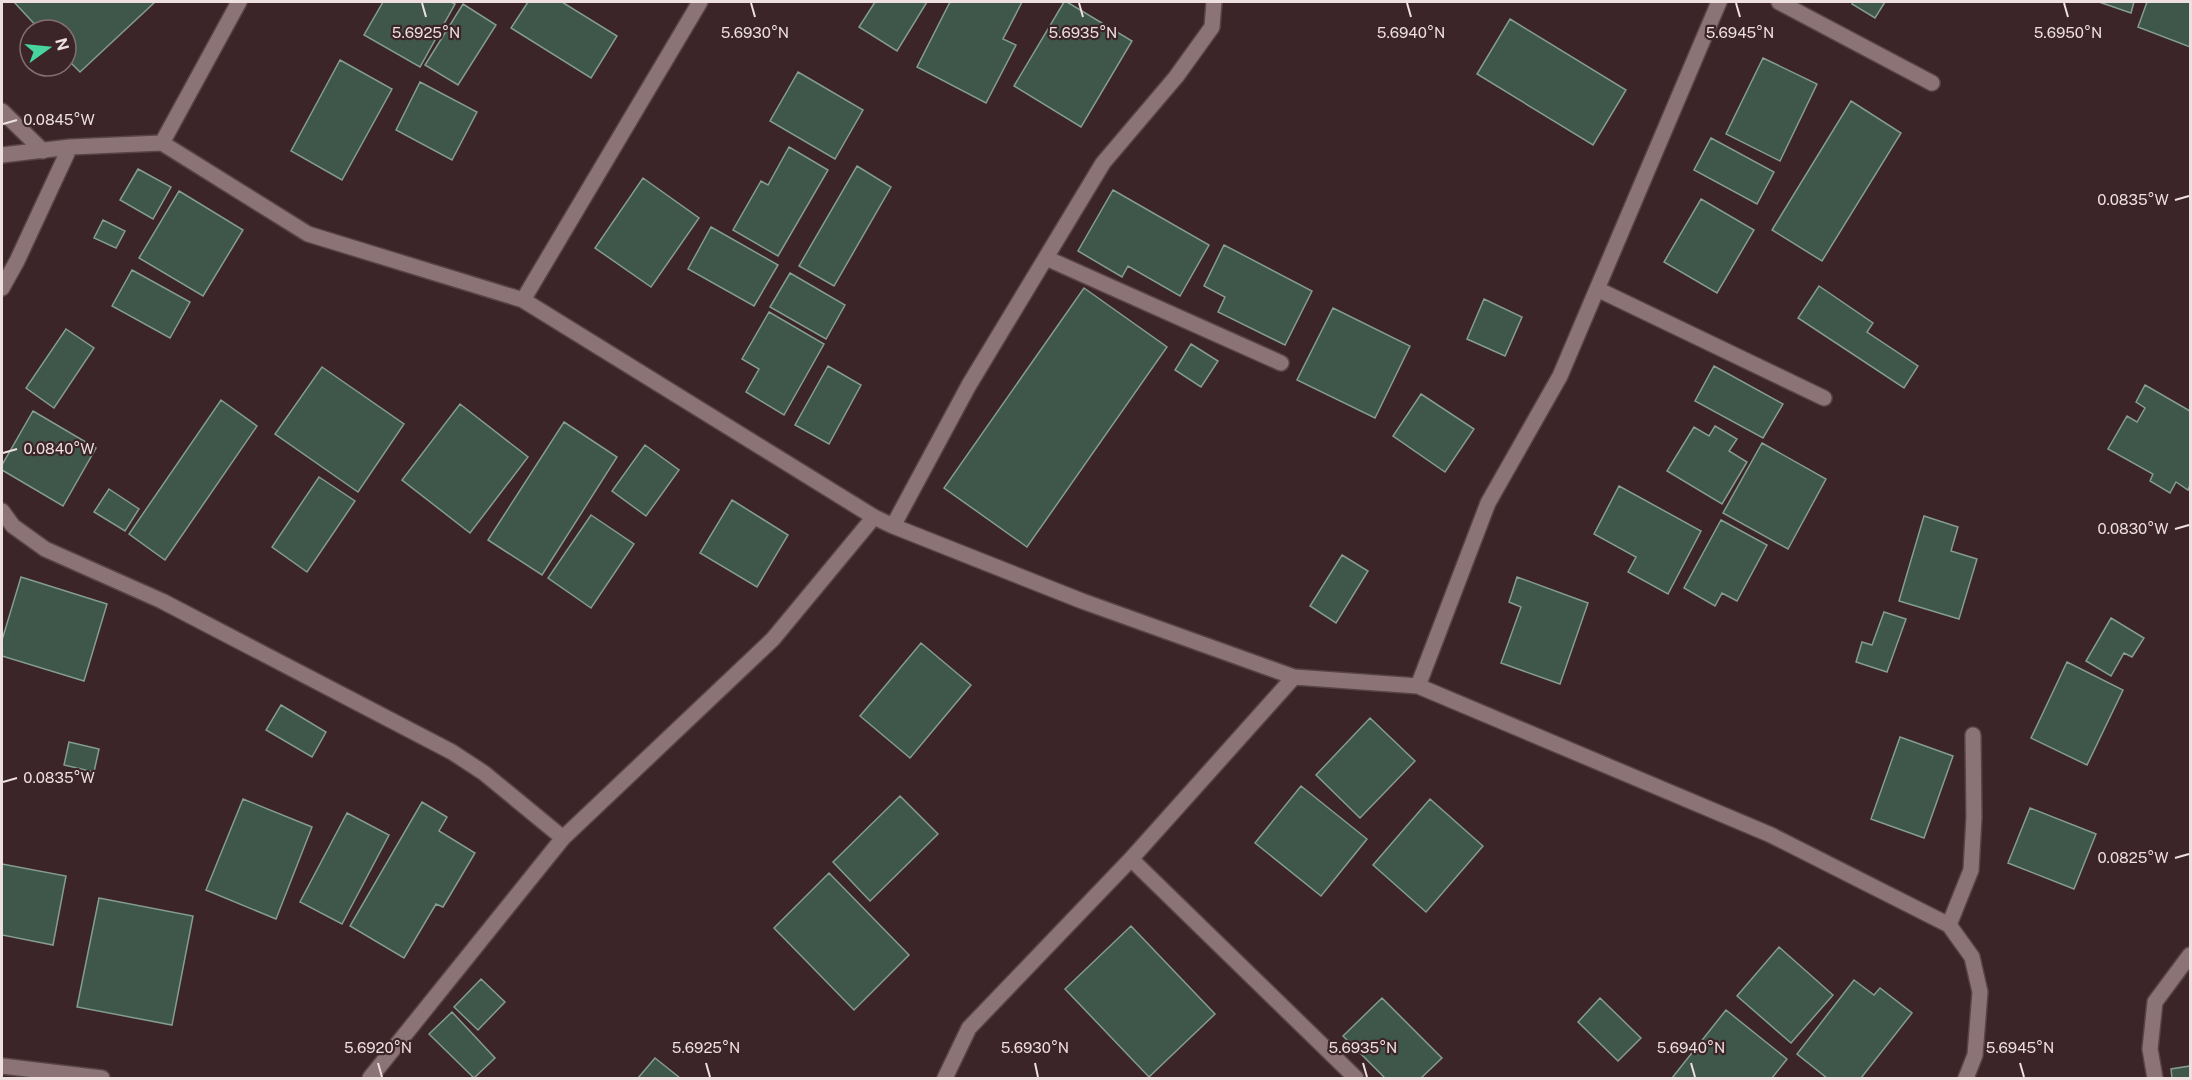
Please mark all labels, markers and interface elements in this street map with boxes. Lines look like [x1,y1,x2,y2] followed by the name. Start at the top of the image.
[18,18,78,78] north arrow
[392,24,460,41] text: 5.6925°N
[721,24,789,41] text: 5.6930°N
[1049,24,1117,41] text: 5.6935°N
[1377,24,1445,41] text: 5.6940°N
[1706,24,1774,41] text: 5.6945°N
[2034,24,2102,41] text: 5.6950°N
[51,36,73,53] text: N
[23,111,95,128] text: 0.0845°W
[2097,191,2169,208] text: 0.0835°W
[23,440,95,457] text: 0.0840°W
[2097,520,2169,537] text: 0.0830°W
[23,769,95,786] text: 0.0835°W
[2097,849,2169,866] text: 0.0825°W
[344,1039,412,1056] text: 5.6920°N
[672,1039,740,1056] text: 5.6925°N
[1001,1039,1069,1056] text: 5.6930°N
[1329,1039,1397,1056] text: 5.6935°N
[1657,1039,1725,1056] text: 5.6940°N
[1986,1039,2054,1056] text: 5.6945°N

